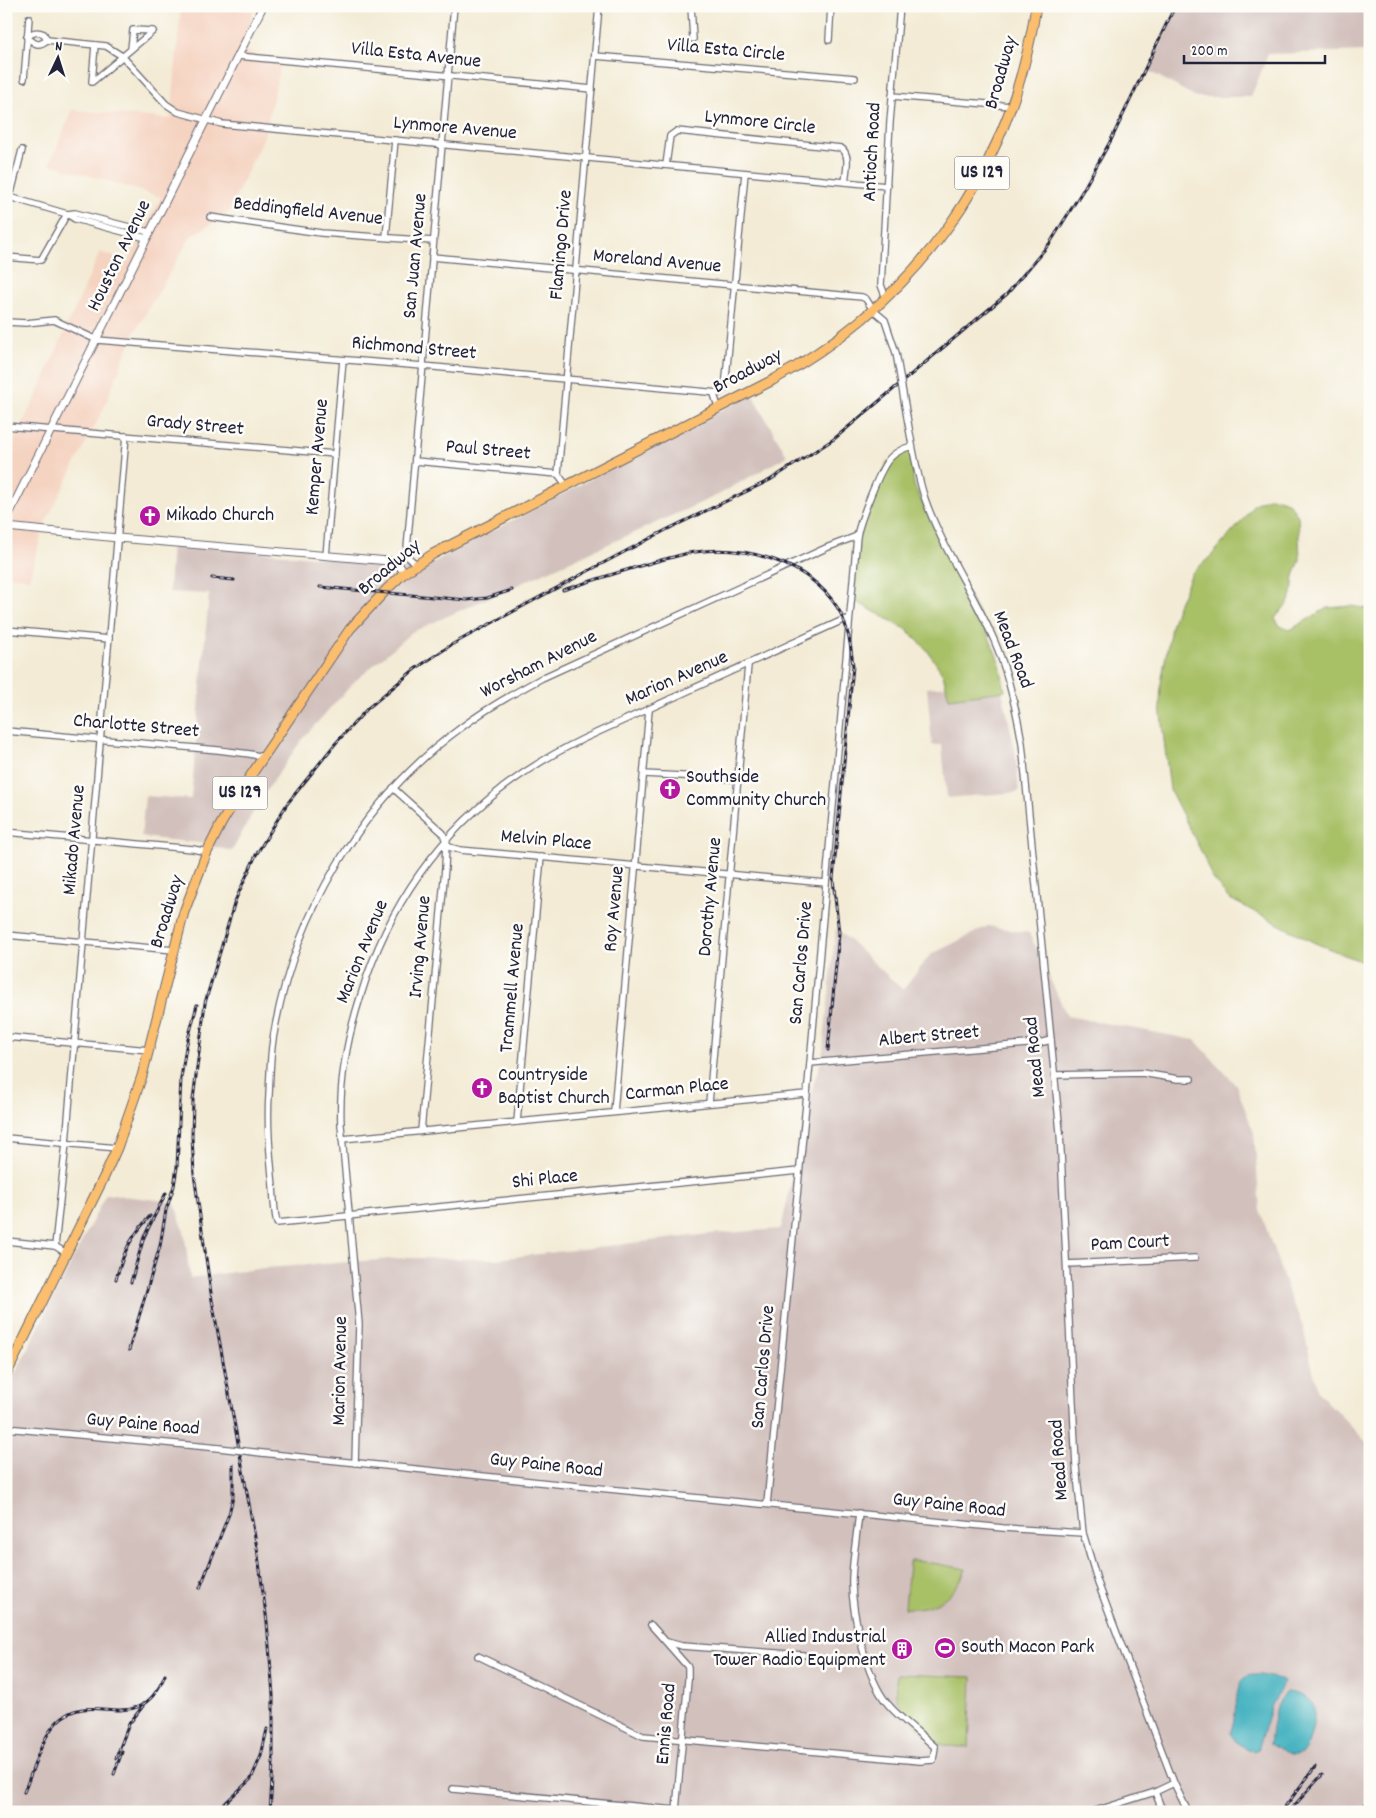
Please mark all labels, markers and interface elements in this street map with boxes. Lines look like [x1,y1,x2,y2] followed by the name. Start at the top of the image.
[32,32,82,82] north arrow
[666,32,786,70] street label: Villa Esta Circle
[978,32,1026,113] street label: Broadway
[1184,32,1325,64] scale bar
[350,35,482,77] street label: Villa Esta Avenue
[55,37,63,57] text: N
[1191,41,1228,63] text: 200 m
[856,102,890,202] street label: Antioch Road
[703,103,817,143] street label: Lynmore Circle
[392,110,518,148] street label: Lynmore Avenue
[954,156,1010,190] road number: US 129
[543,189,581,301] street label: Flamingo Drive
[232,190,384,234] street label: Beddingfield Avenue
[397,192,435,320] street label: San Juan Avenue
[81,195,159,317] street label: Houston Avenue
[592,242,723,282] street label: Moreland Avenue
[350,330,478,368] street label: Richmond Street
[708,342,788,402] street label: Broadway
[299,398,337,516] street label: Kemper Avenue
[145,408,245,444] street label: Grady Street
[444,433,532,469] street label: Paul Street
[166,502,274,530] place label: Mikado Church
[138,504,162,528] church icon: Mikado Church
[352,533,428,603] street label: Broadway
[984,607,1040,693] street label: Mead Road
[476,623,602,706] street label: Worsham Avenue
[621,644,733,714] street label: Marion Avenue
[72,708,200,746] street label: Charlotte Street
[686,764,826,815] place label: Southside Community Church
[212,776,268,810] road number: US 129
[658,777,682,801] church icon: Southside Community Church
[56,784,94,896] street label: Mikado Avenue
[499,823,593,859] street label: Melvin Place
[692,836,730,958] street label: Dorothy Avenue
[597,865,633,953] street label: Roy Avenue
[144,871,193,952] street label: Broadway
[403,894,439,999] street label: Irving Avenue
[329,896,397,1008] street label: Marion Avenue
[783,900,821,1026] street label: San Carlos Drive
[493,922,533,1054] street label: Trammell Avenue
[1018,1015,1054,1099] street label: Mead Road
[877,1019,981,1055] street label: Albert Street
[498,1062,610,1113] place label: Countryside Baptist Church
[624,1071,730,1109] street label: Carman Place
[470,1076,494,1100] church icon: Countryside Baptist Church
[511,1163,580,1197] street label: Shi Place
[1090,1228,1170,1260] street label: Pam Court
[745,1304,783,1430] street label: San Carlos Drive
[326,1316,356,1426] street label: Marion Avenue
[85,1406,201,1444] street label: Guy Paine Road
[1043,1418,1077,1502] street label: Mead Road
[488,1446,604,1486] street label: Guy Paine Road
[891,1486,1007,1526] street label: Guy Paine Road
[713,1624,886,1675] place label: Allied Industrial Tower Radio Equipment
[961,1634,1094,1662] place label: South Macon Park
[933,1636,957,1660] sports icon: South Macon Park
[890,1637,914,1661] building icon: Allied Industrial Tower Radio Equipment
[649,1682,685,1766] street label: Ennis Road

